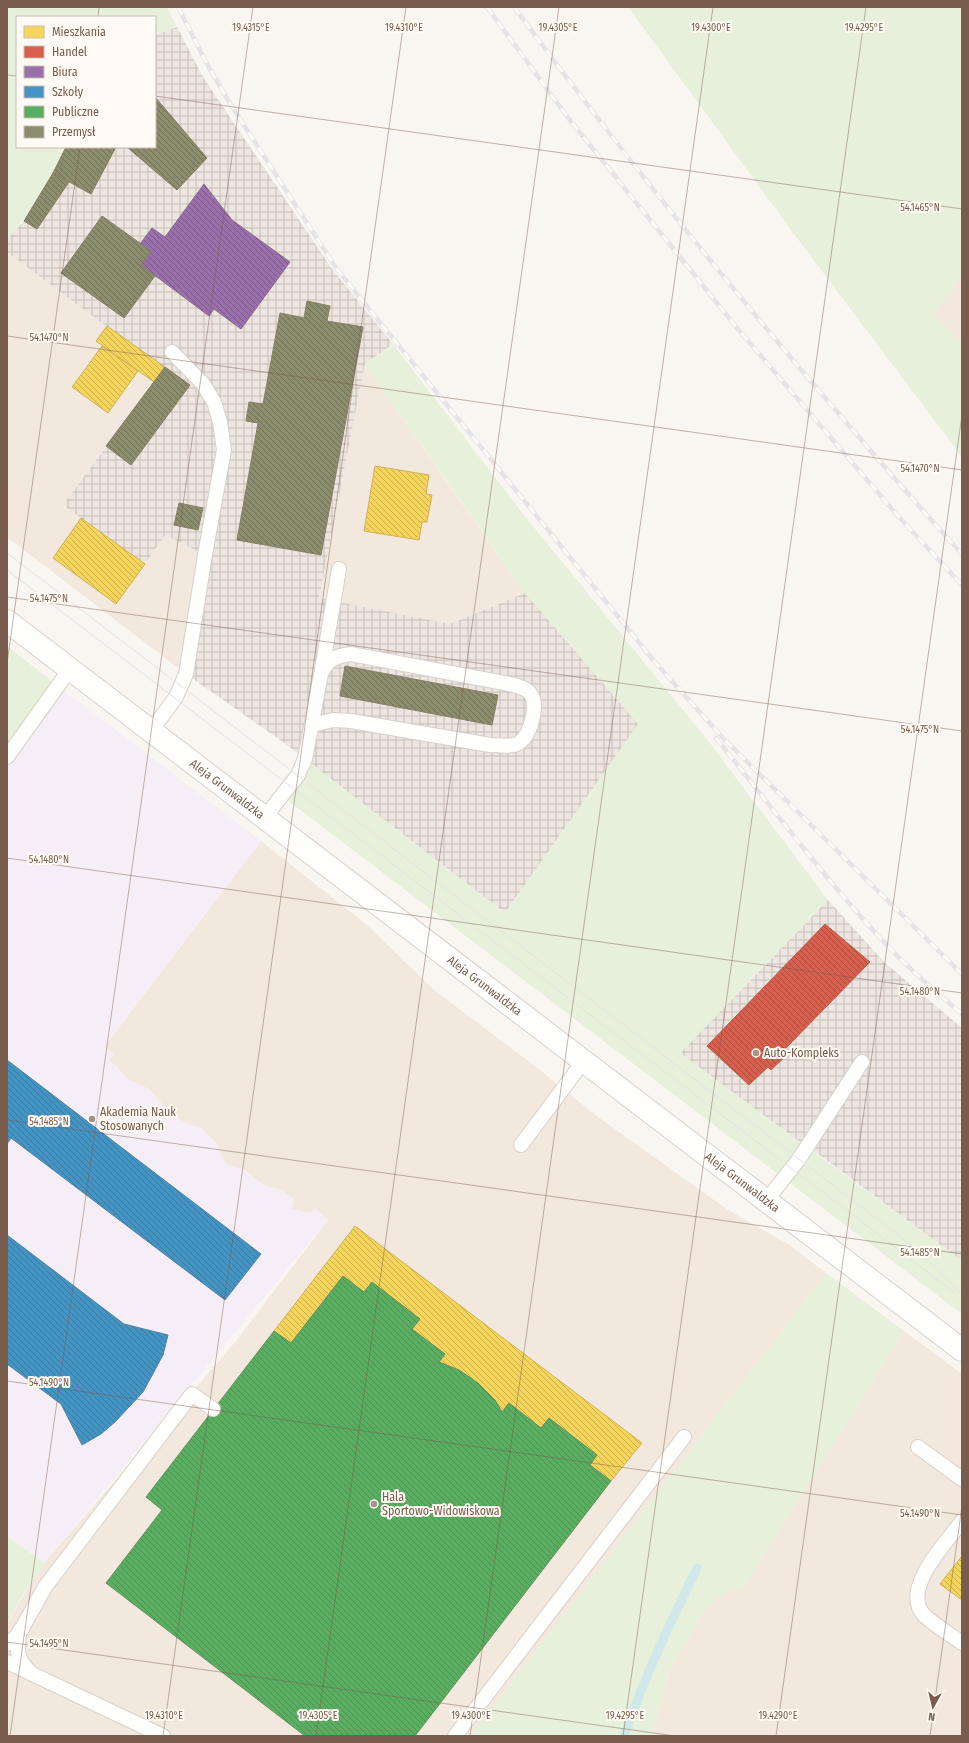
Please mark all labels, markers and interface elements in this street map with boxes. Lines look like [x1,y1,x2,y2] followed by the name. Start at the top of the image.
[16,16,156,148] legend
[232,22,270,34] text: 19.4315°E
[385,22,423,34] text: 19.4310°E
[539,22,578,34] text: 19.4305°E
[691,22,731,34] text: 19.4300°E
[845,22,883,34] text: 19.4295°E
[52,25,106,39] text: Mieszkania
[52,45,87,59] text: Handel
[52,65,78,79] text: Biura
[52,85,84,99] text: Szkoły
[52,105,99,119] text: Publiczne
[52,125,96,139] text: Przemysł
[900,202,940,214] text: 54.1465°N
[29,332,69,344] text: 54.1470°N
[900,463,940,475] text: 54.1470°N
[30,593,68,605] text: 54.1475°N
[901,724,939,736] text: 54.1475°N
[187,756,267,822] street label: Aleja Grunwaldzka
[29,854,69,866] text: 54.1480°N
[445,953,525,1019] street label: Aleja Grunwaldzka
[900,986,940,998] text: 54.1480°N
[764,1046,839,1060] place label: Auto-Kompleks
[751,1048,761,1058] marker: Auto-Kompleks
[100,1105,176,1133] place label: Akademia Nauk Stosowanych
[87,1114,97,1124] marker: Akademia Nauk Stosowanych
[29,1116,69,1128] text: 54.1485°N
[702,1149,782,1215] street label: Aleja Grunwaldzka
[900,1247,940,1259] text: 54.1485°N
[29,1377,69,1389] text: 54.1490°N
[382,1490,500,1518] place label: Hala Sportowo-Widowiskowa
[369,1499,379,1509] marker: Hala Sportowo-Widowiskowa
[900,1508,940,1520] text: 54.1490°N
[29,1638,69,1650] text: 54.1495°N
[913,1687,953,1727] north arrow
[145,1710,183,1722] text: 19.4310°E
[299,1710,338,1722] text: 19.4305°E
[451,1710,491,1722] text: 19.4300°E
[606,1710,644,1722] text: 19.4295°E
[758,1710,798,1722] text: 19.4290°E
[928,1710,936,1723] text: N

